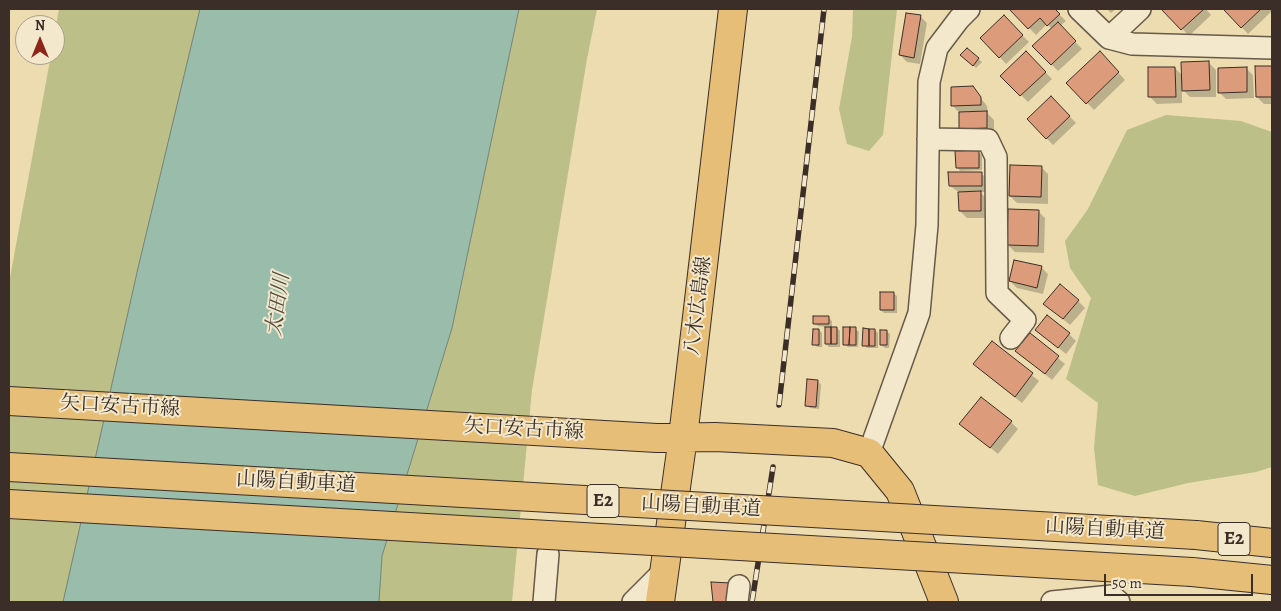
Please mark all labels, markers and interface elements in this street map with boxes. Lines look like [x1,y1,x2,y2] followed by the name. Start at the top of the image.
[15,15,65,65] north arrow
[35,16,45,35] text: N
[681,255,717,357] street label: 八木広島線
[262,272,296,338] water label: 太田川
[59,392,181,422] street label: 矢口安古市線
[463,415,585,445] street label: 矢口安古市線
[235,468,357,498] street label: 山陽自動車道
[587,484,619,518] road number: E2
[640,492,762,522] street label: 山陽自動車道
[1044,515,1166,545] street label: 山陽自動車道
[1218,522,1250,556] road number: E2
[1106,564,1255,596] scale bar
[1112,573,1142,593] text: 50 m

